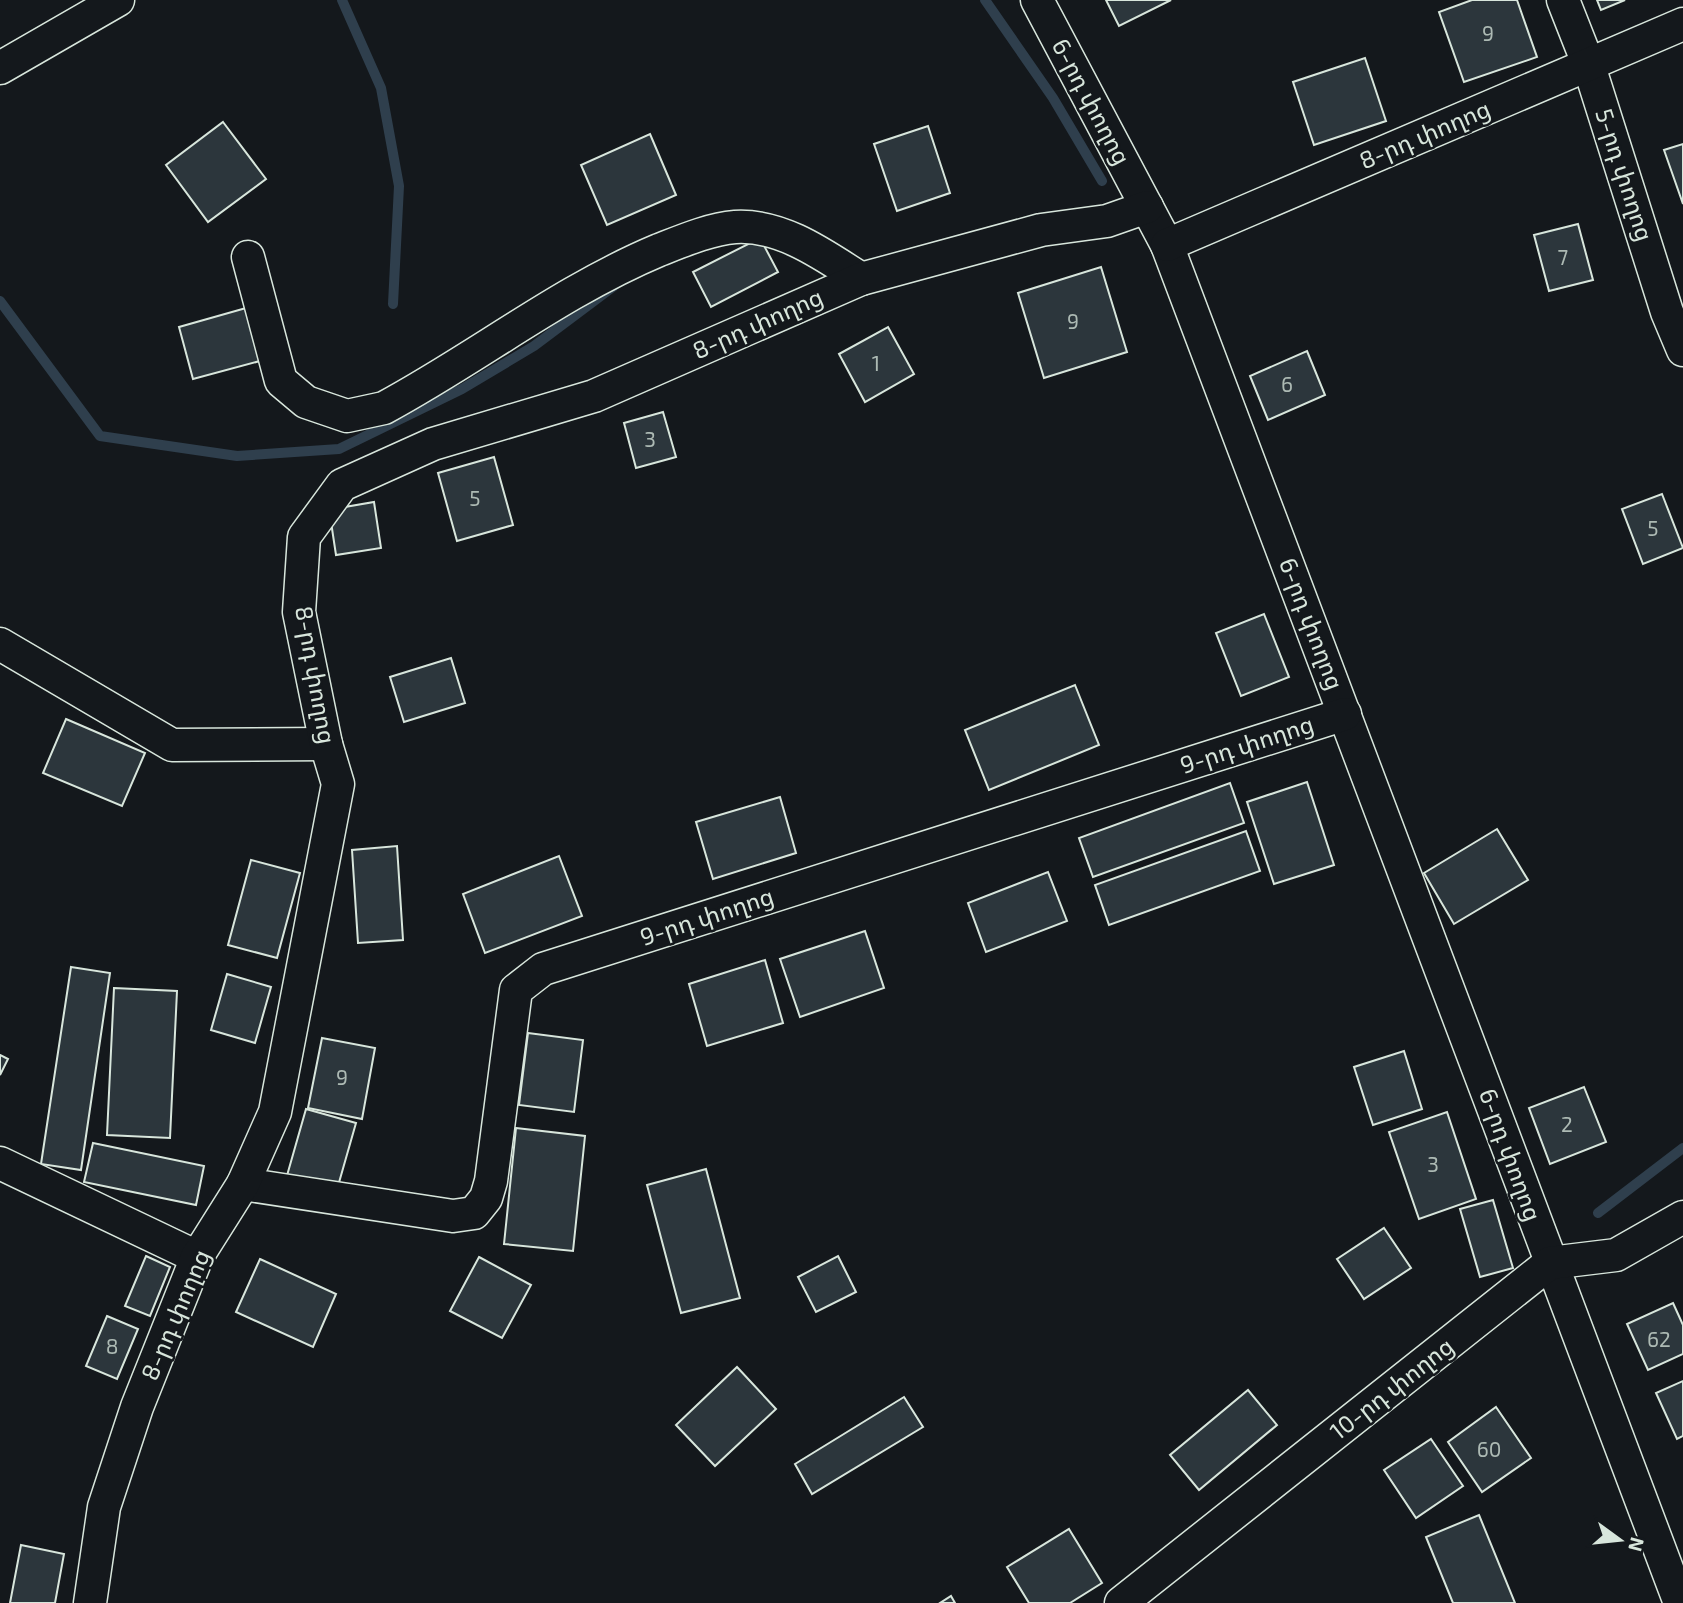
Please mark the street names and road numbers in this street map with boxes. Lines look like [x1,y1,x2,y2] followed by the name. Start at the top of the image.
[1046,33,1138,170] street label: 6-րդ փողոց
[1355,93,1495,175] street label: 8-րդ փողոց
[1589,104,1661,245] street label: 5-րդ փողոց
[688,281,827,365] street label: 8-րդ փողոց
[1273,554,1351,694] street label: 6-րդ փողոց
[289,604,343,746] street label: 8-րդ փողոց
[1176,708,1317,780] street label: 9-րդ փողոց
[636,880,777,952] street label: 9-րդ փողոց
[1473,1084,1549,1225] street label: 6-րդ փողոց
[134,1245,216,1385] street label: 8-րդ փողոց
[1323,1331,1459,1446] street label: 10-րդ փողոց

